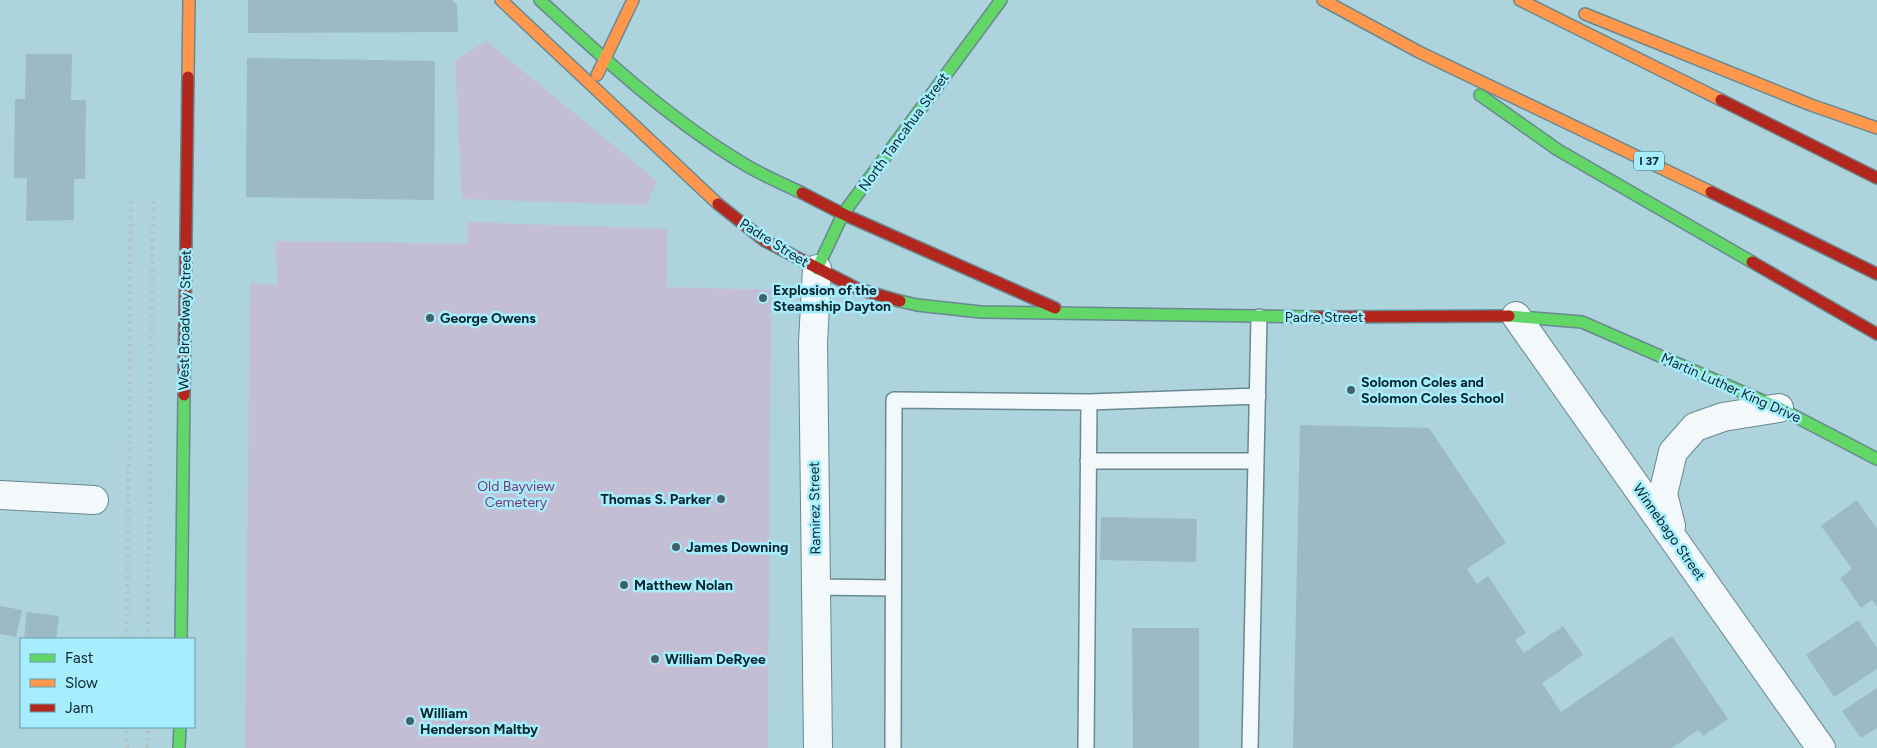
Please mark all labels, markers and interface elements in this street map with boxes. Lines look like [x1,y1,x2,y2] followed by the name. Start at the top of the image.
[855,69,953,195] street label: North Tancahua Street
[1634,152,1664,170] road number: I 37
[736,215,812,271] street label: Padre Street
[175,250,195,390] street label: West Broadway Street
[773,282,891,315] place label: Explosion of the Steamship Dayton
[757,292,769,304] marker: Explosion of the Steamship Dayton
[1285,309,1363,326] street label: Padre Street
[440,310,536,327] place label: George Owens
[424,312,436,324] marker: George Owens
[1658,349,1804,427] street label: Martin Luther King Drive
[1361,374,1504,407] place label: Solomon Coles and Solomon Coles School
[1345,384,1357,396] marker: Solomon Coles and Solomon Coles School
[806,461,824,555] street label: Ramirez Street
[477,478,555,511] park label: Old Bayview Cemetery
[1629,480,1709,584] street label: Winnebago Street
[601,491,712,508] place label: Thomas S. Parker
[715,493,727,505] marker: Thomas S. Parker
[686,539,788,556] place label: James Downing
[670,541,682,553] marker: James Downing
[634,577,733,594] place label: Matthew Nolan
[618,579,630,591] marker: Matthew Nolan
[20,638,195,728] legend
[65,649,94,667] text: Fast
[665,651,766,668] place label: William DeRyee
[649,653,661,665] marker: William DeRyee
[65,674,98,692] text: Slow
[65,699,93,717] text: Jam
[420,705,539,738] place label: William Henderson Maltby
[404,715,416,727] marker: William Henderson Maltby

